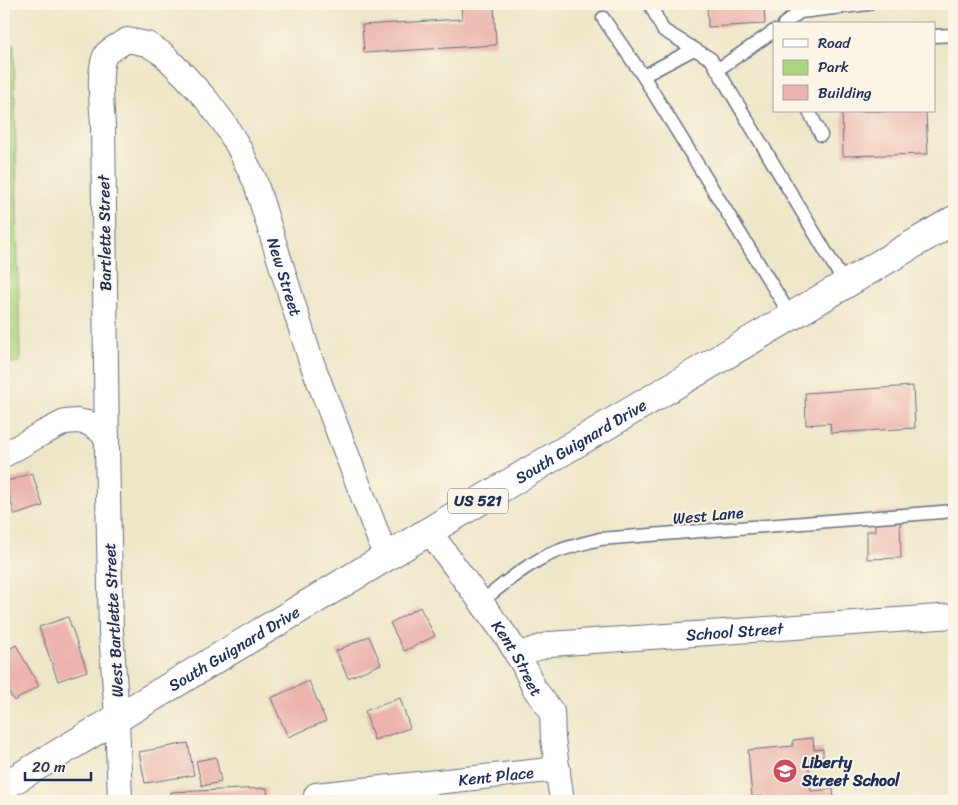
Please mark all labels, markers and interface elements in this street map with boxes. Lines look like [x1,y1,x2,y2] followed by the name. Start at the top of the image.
[773,22,936,112] legend
[818,30,851,56] text: Road
[818,54,849,80] text: Park
[818,80,872,106] text: Building
[89,174,120,291] street label: Bartlette Street
[258,234,310,320] street label: New Street
[509,391,653,492] street label: South Guignard Drive
[448,488,508,514] road number: US 521
[671,498,745,533] street label: West Lane
[95,542,132,698] street label: West Bartlette Street
[163,598,306,700] street label: South Guignard Drive
[484,614,550,703] street label: Kent Street
[685,614,785,650] street label: School Street
[801,748,901,795] place label: Liberty Street School
[25,750,91,782] scale bar
[32,754,66,780] text: 20 m
[457,758,535,795] street label: Kent Place
[772,758,798,784] school or university icon: Liberty Street School

